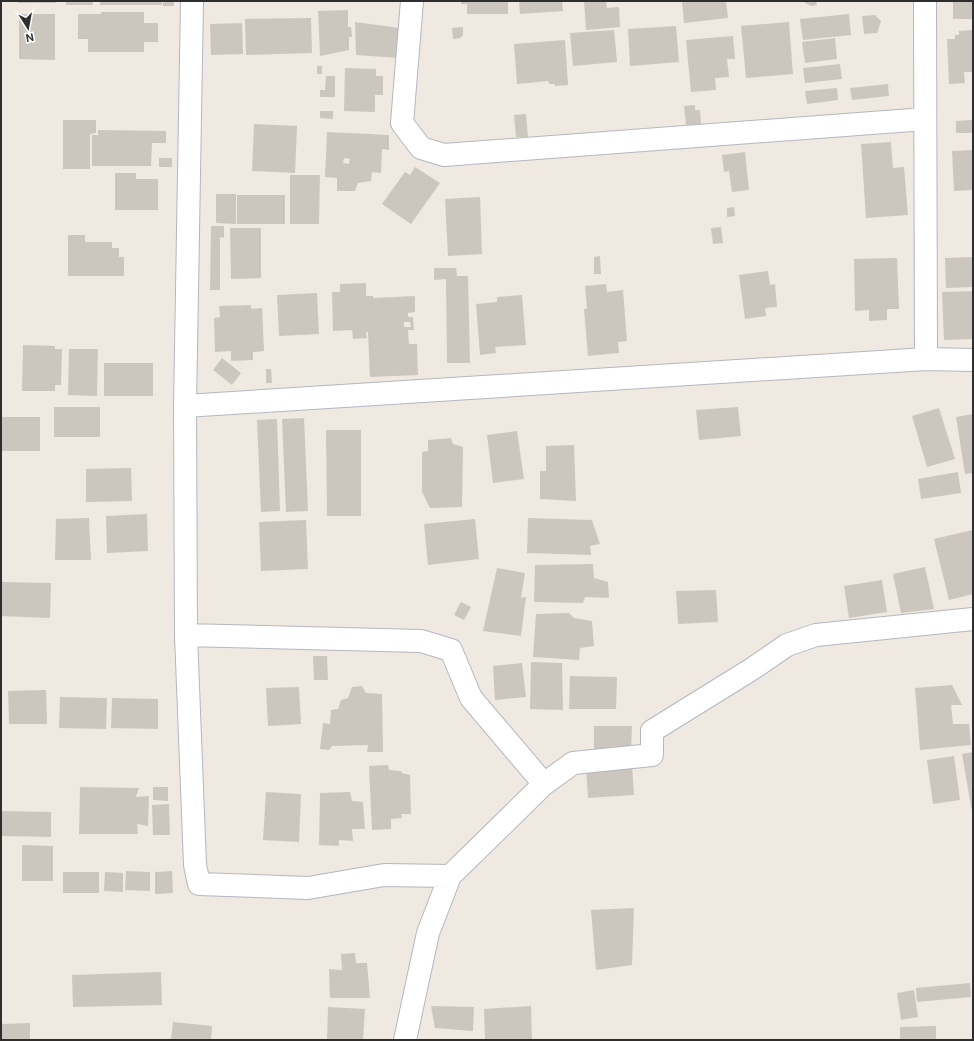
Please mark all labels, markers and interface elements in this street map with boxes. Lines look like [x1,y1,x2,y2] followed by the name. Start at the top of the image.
[8,8,48,48] north arrow
[25,30,35,45] text: N

